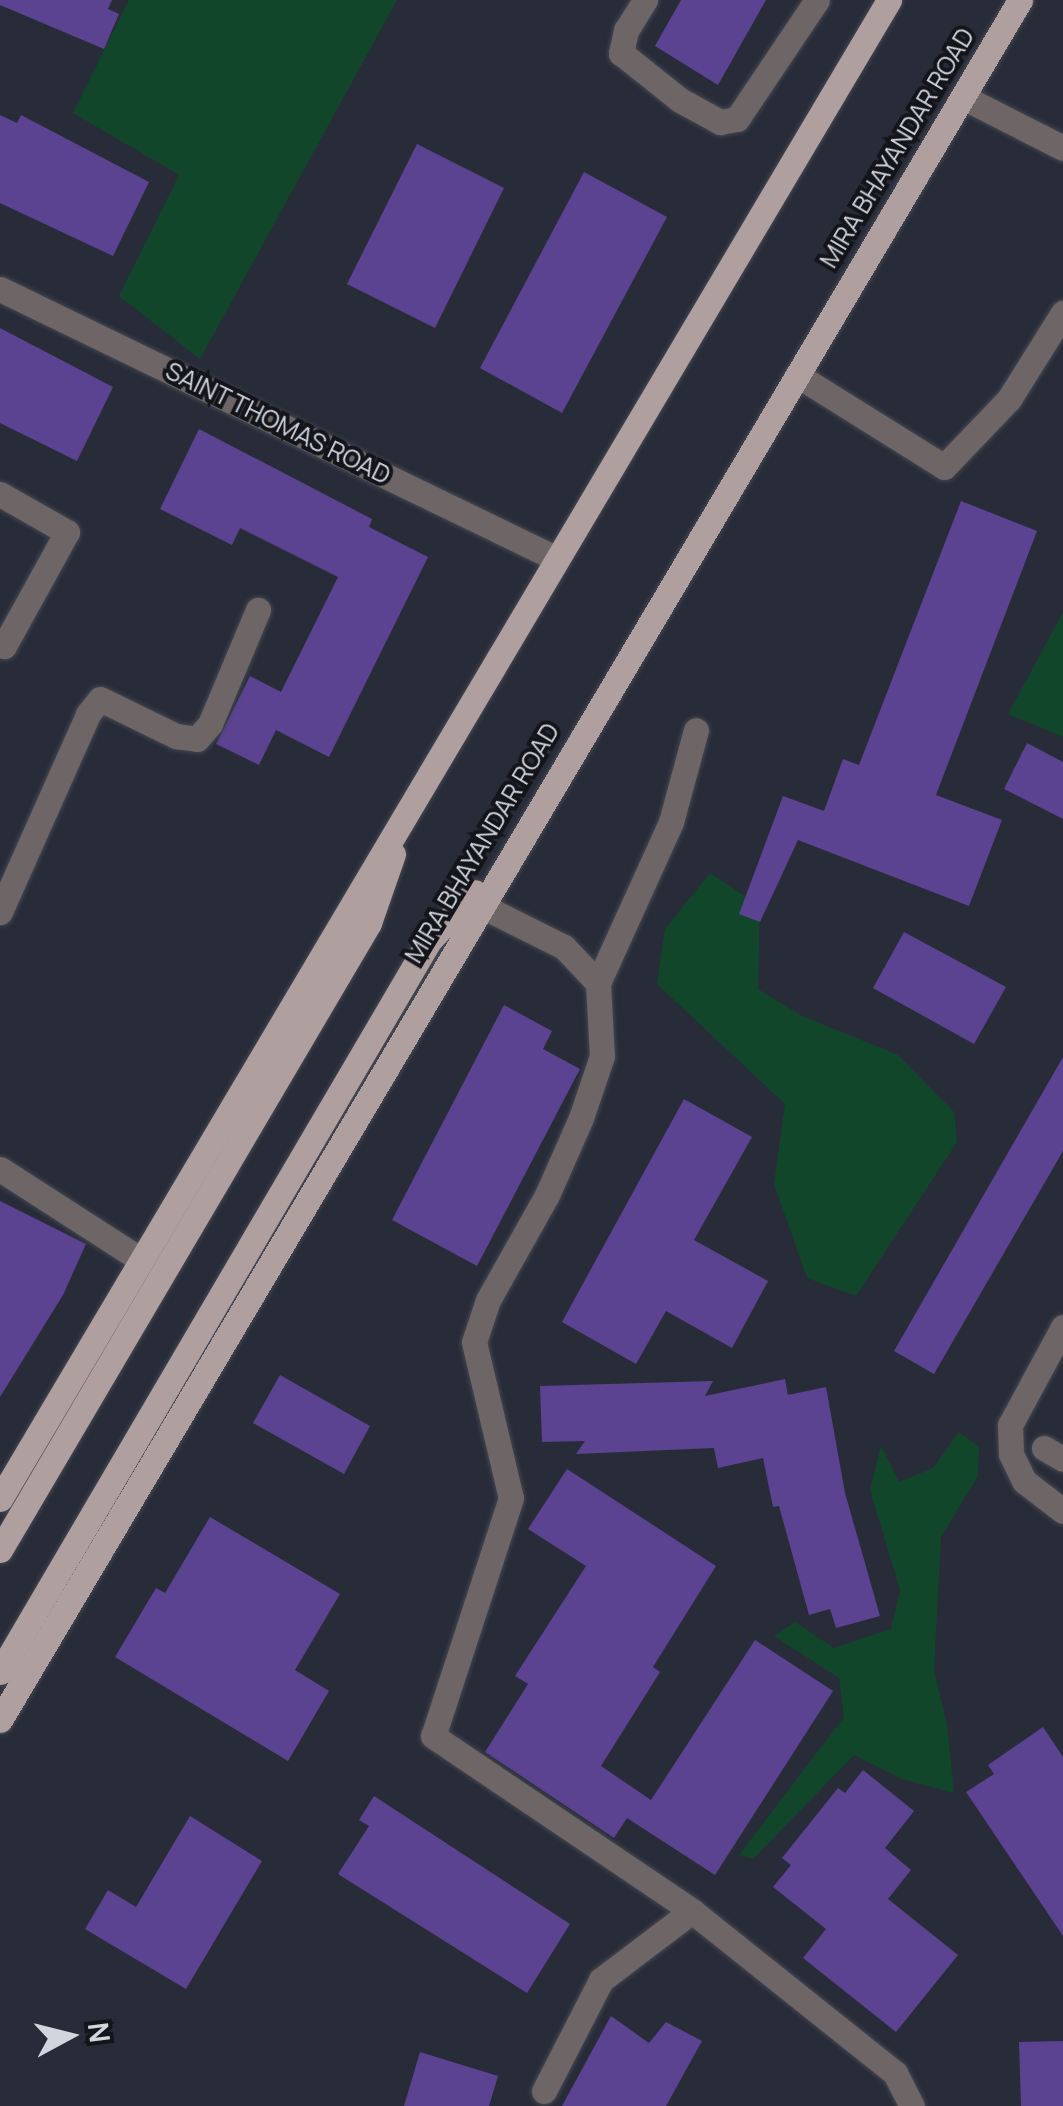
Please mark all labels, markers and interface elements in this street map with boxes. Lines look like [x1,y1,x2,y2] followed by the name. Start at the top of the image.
[814,23,980,273] street label: MIRA BHAYANDAR ROAD
[160,355,396,491] street label: SAINT THOMAS ROAD
[399,718,565,968] street label: MIRA BHAYANDAR ROAD
[20,1986,120,2086] north arrow
[80,2020,120,2045] text: N

